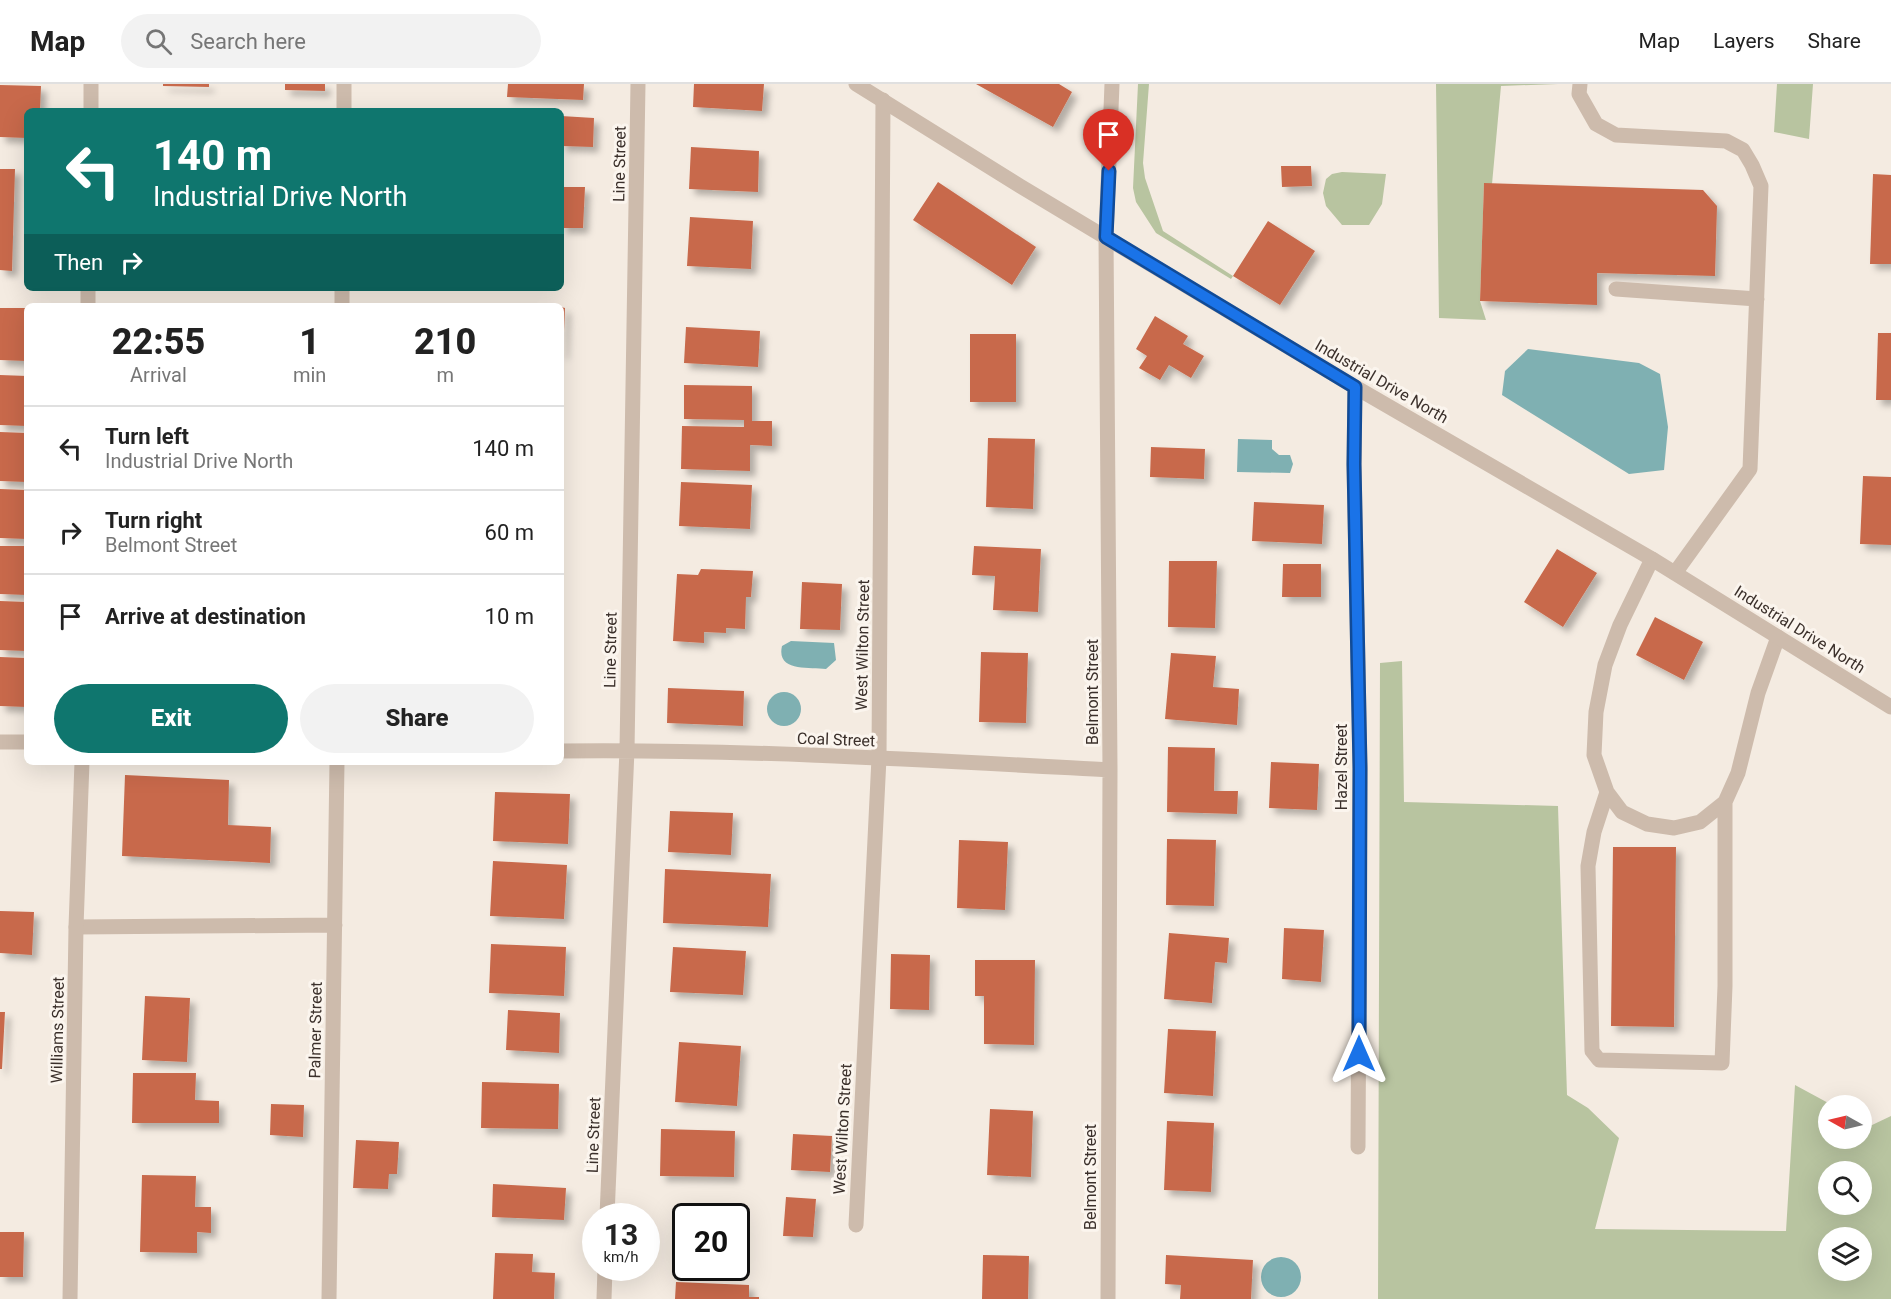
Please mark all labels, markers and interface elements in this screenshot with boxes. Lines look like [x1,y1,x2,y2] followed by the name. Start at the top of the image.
[121,14,541,68] search box
[30,25,85,58] text: Map
[142,25,175,58] icon: search
[190,29,306,54] text: Search here
[1638,29,1680,53] text: Map
[1713,29,1774,53] text: Layers
[1807,29,1861,53] text: Share
[1083,109,1134,171] pin
[1092,118,1125,151] icon: arrive
[609,126,630,202] street label: Line Street
[153,131,272,180] text: 140 m
[54,132,132,210] icon: left
[153,181,407,213] text: Industrial Drive North
[115,246,148,279] icon: right
[54,250,103,275] text: Then
[112,321,205,363] text: 22:55
[299,321,320,363] text: 1
[414,321,476,363] text: 210
[1312,336,1452,427] street label: Industrial Drive North
[130,363,187,387] text: Arrival
[293,363,326,387] text: min
[436,363,454,387] text: m
[105,424,189,449] text: Turn left
[54,432,87,465] icon: left
[472,436,534,461] text: 140 m
[105,449,293,473] text: Industrial Drive North
[105,508,202,533] text: Turn right
[54,516,87,549] icon: right
[485,520,534,545] text: 60 m
[105,533,237,557] text: Belmont Street
[852,579,873,711] street label: West Wilton Street
[1731,581,1869,677] street label: Industrial Drive North
[54,600,87,633] icon: arrive
[105,604,306,629] text: Arrive at destination
[485,604,534,629] text: 10 m
[600,612,621,688] street label: Line Street
[1083,639,1102,745] street label: Belmont Street
[54,684,288,753] button: Exit
[300,684,534,753] button: Share
[1332,724,1351,810] street label: Hazel Street
[797,729,875,750] street label: Coal Street
[47,976,68,1084] street label: Williams Street
[305,981,326,1079] street label: Palmer Street
[1327,1022,1391,1086] position arrow
[830,1063,855,1195] street label: West Wilton Street
[1818,1095,1872,1149] north arrow
[1818,1095,1872,1281] map controls
[583,1097,604,1173] street label: Line Street
[1081,1124,1100,1230] street label: Belmont Street
[1818,1161,1872,1215] button: search
[672,1203,750,1281] speed limit sign: 20
[604,1217,638,1252] text: 13
[1818,1227,1872,1281] button: layers
[603,1248,639,1266] text: km/h

